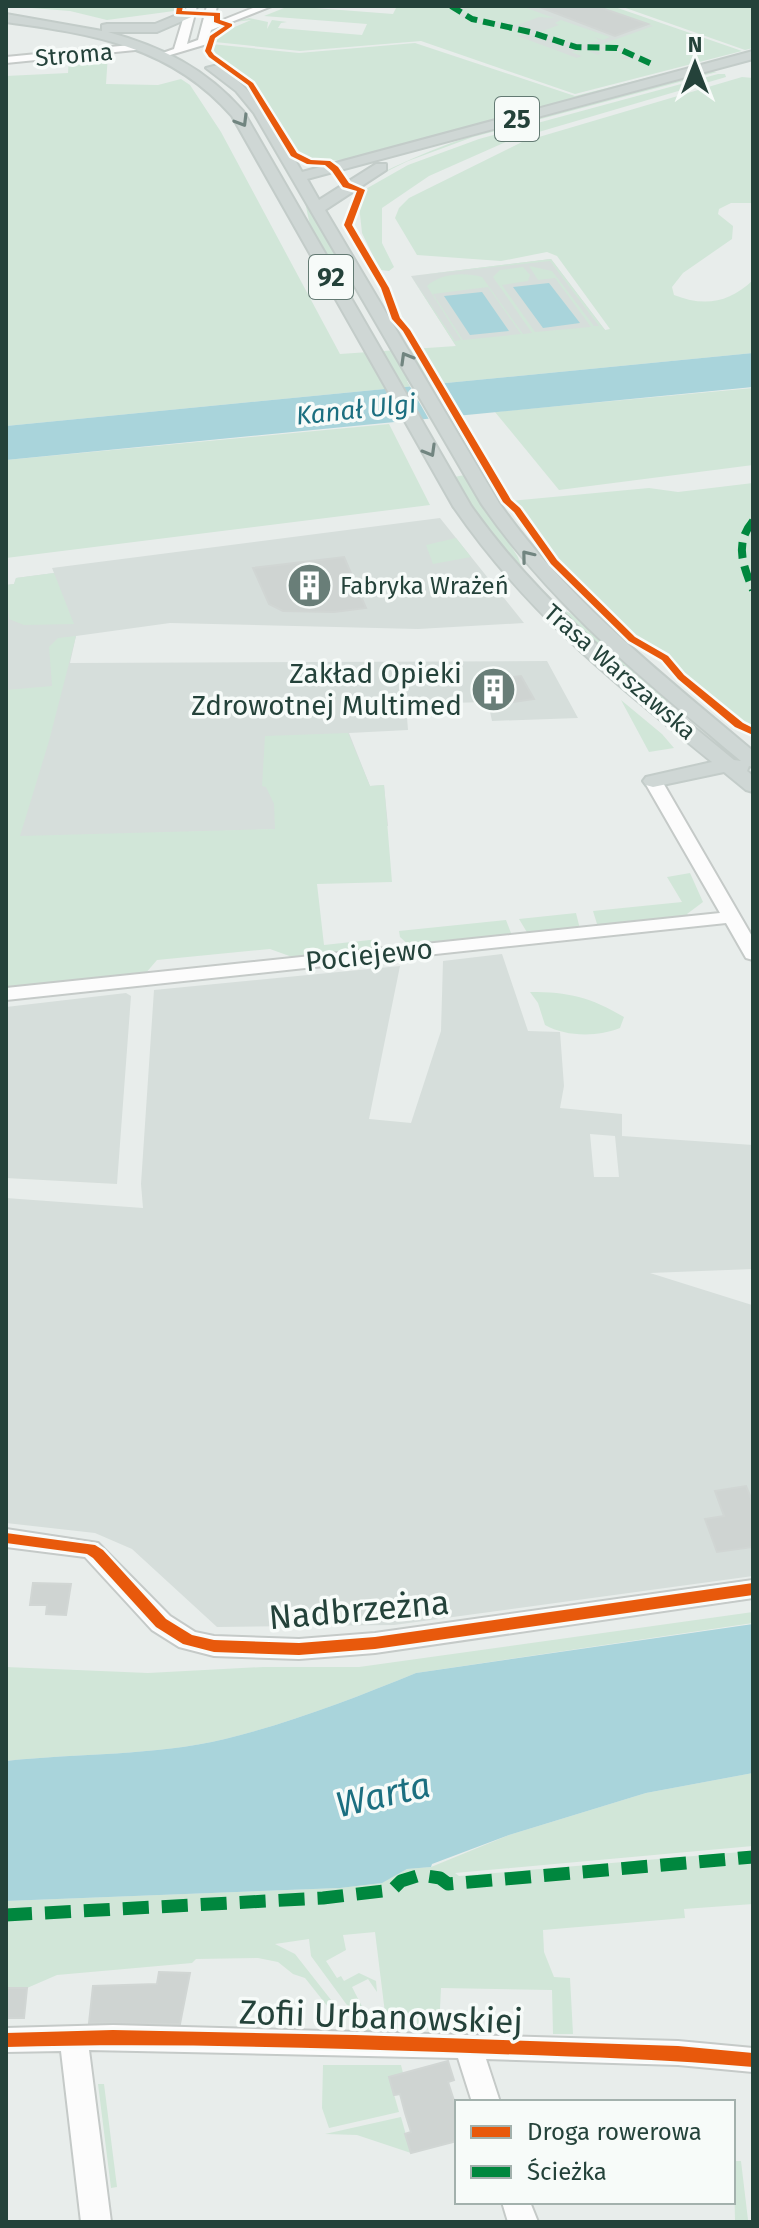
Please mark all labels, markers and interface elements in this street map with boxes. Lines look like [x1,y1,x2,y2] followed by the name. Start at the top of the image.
[655,24,735,104] north arrow
[688,31,702,58] text: N
[34,38,114,72] street label: Stroma
[495,97,539,141] road number: 25
[232,112,247,127] one-way arrow
[309,255,353,299] road number: 92
[400,352,415,367] one-way arrow
[294,388,418,432] water label: Kanał Ulgi
[420,442,436,456] one-way arrow
[522,551,537,566] one-way arrow
[285,562,333,610] building icon: Fabryka Wrażeń
[340,572,509,600] place label: Fabryka Wrażeń
[538,598,702,746] street label: Trasa Warszawska
[191,657,462,722] place label: Zakład Opieki Zdrowotnej Multimed
[469,665,517,713] building icon: Zakład Opieki Zdrowotnej Multimed
[304,932,434,978] street label: Pociejewo
[267,1582,451,1638] street label: Nadbrzeżna
[331,1763,435,1827] water label: Warta
[238,1992,524,2042] street label: Zofii Urbanowskiej
[455,2100,735,2204] legend
[527,2118,702,2146] text: Droga rowerowa
[527,2157,607,2186] text: Ścieżka

